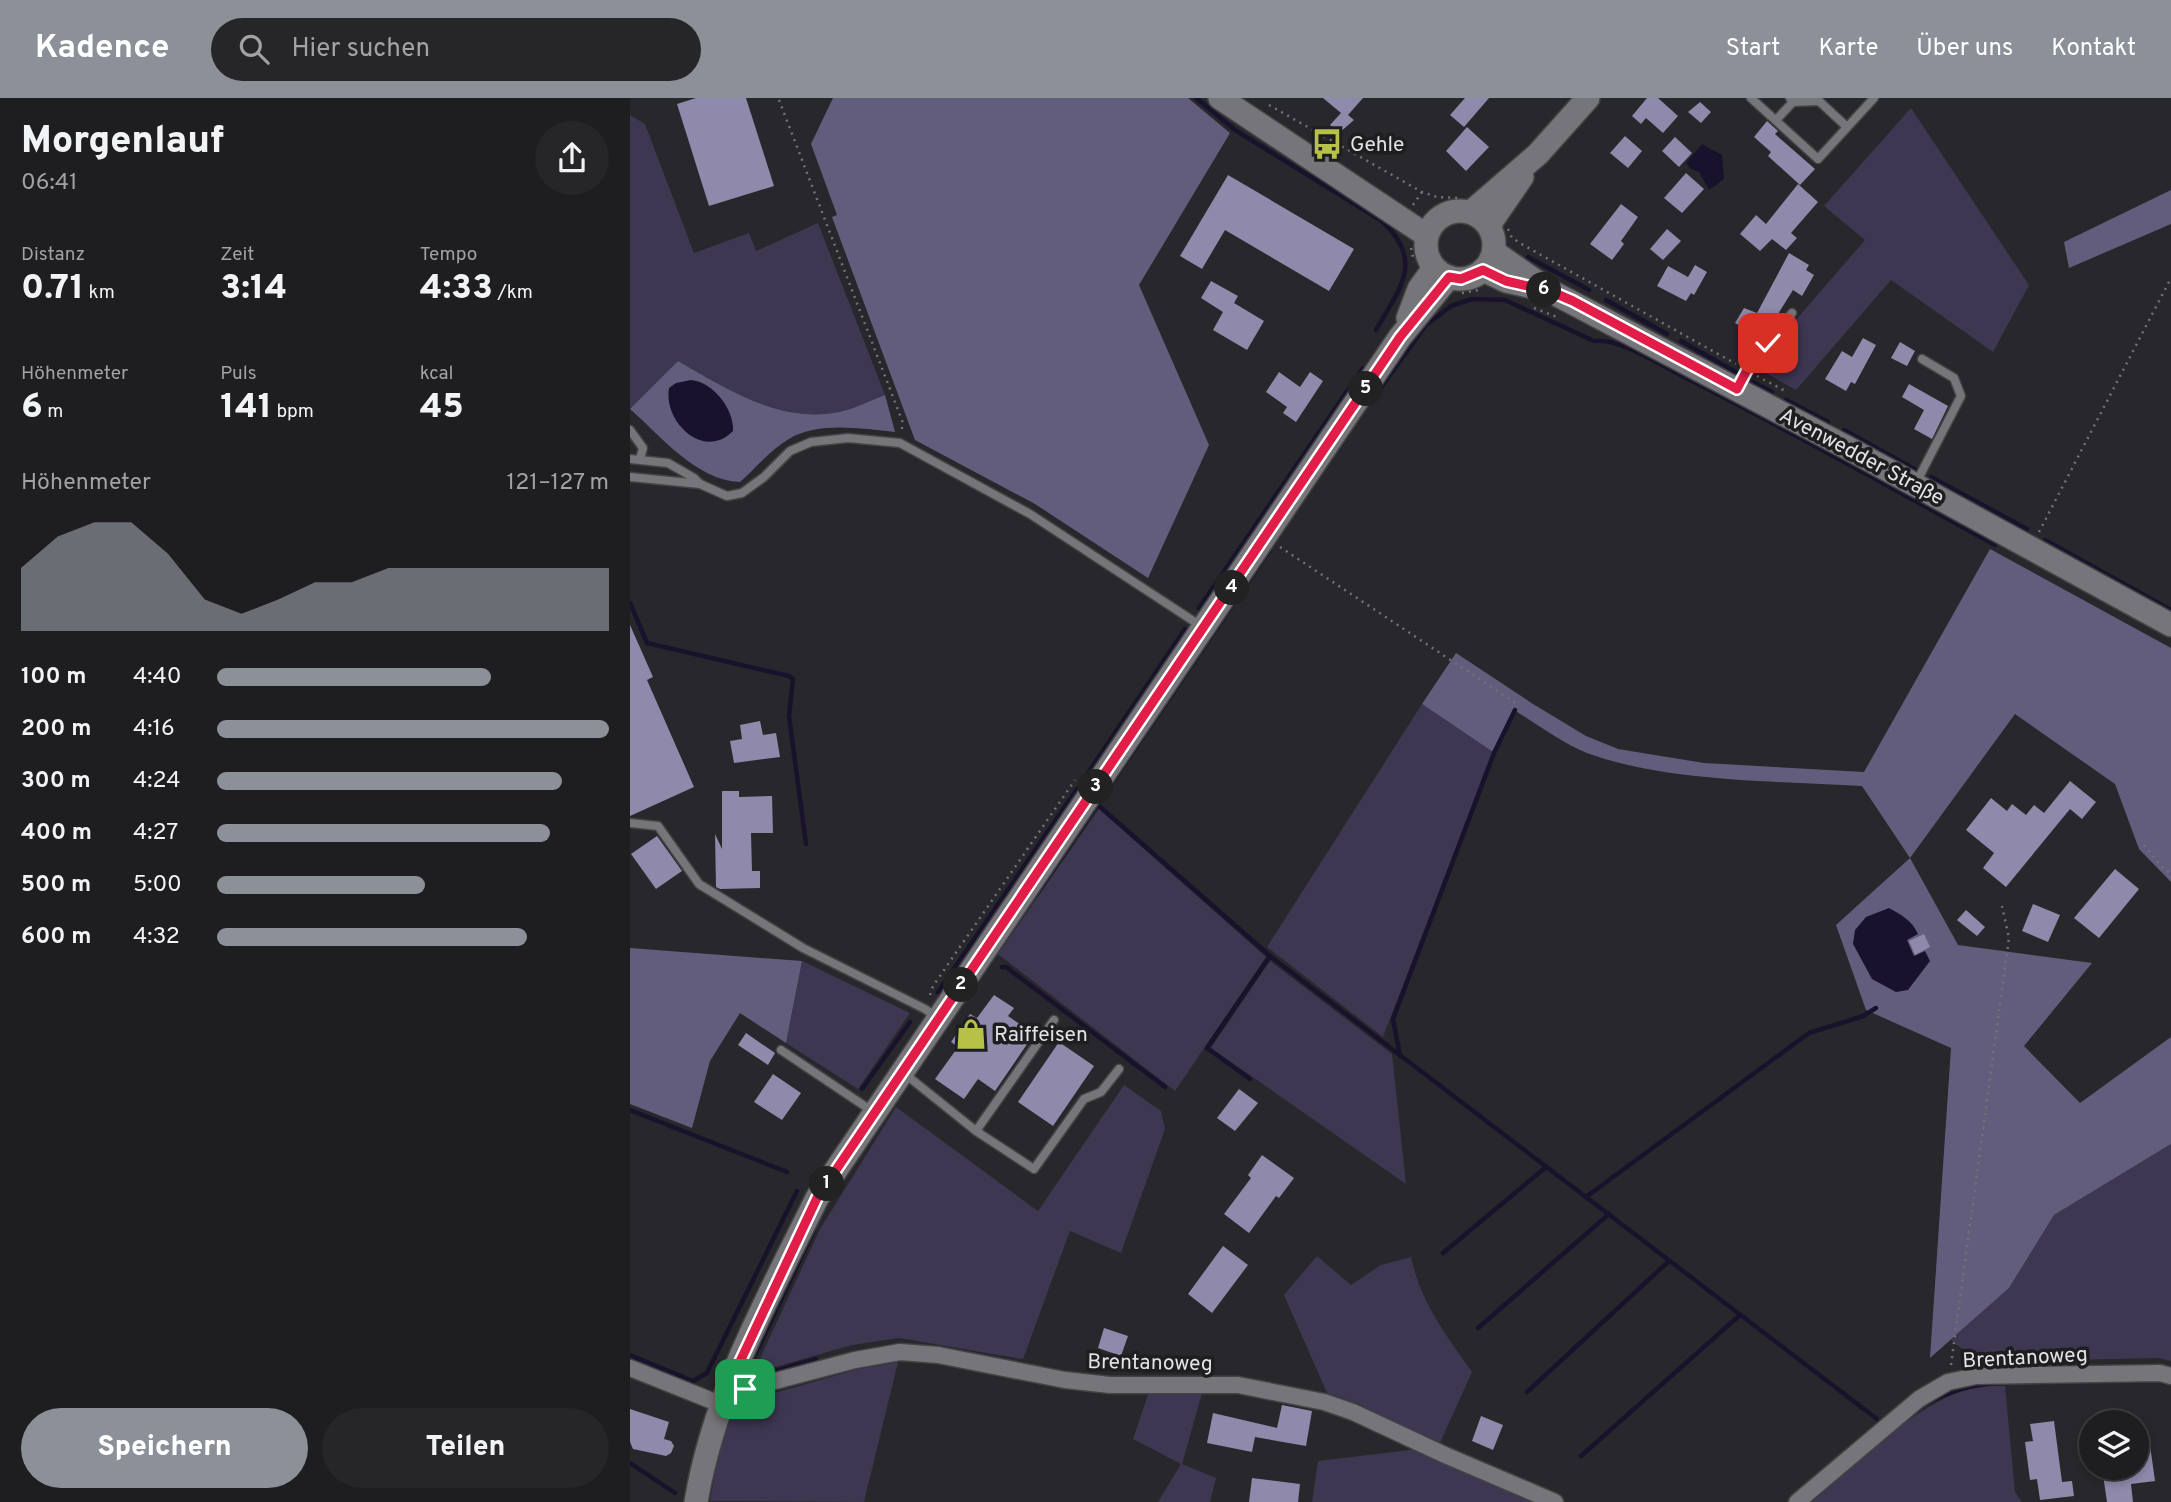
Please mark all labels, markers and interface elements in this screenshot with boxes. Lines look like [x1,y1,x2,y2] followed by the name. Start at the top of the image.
[211,18,701,81] search box
[35,28,169,70] text: Kadence
[235,30,273,68] icon: search
[291,33,430,66] text: Hier suchen
[1726,34,1780,64] text: Start
[1818,34,1878,64] text: Karte
[1916,34,2013,64] text: Über uns
[2051,34,2136,64] text: Kontakt
[21,118,224,167] text: Morgenlauf
[535,121,609,195] button: share
[1310,127,1344,161] bus stop icon: Gehle
[1350,132,1404,159] place label: Gehle
[21,169,78,198] text: 06:41
[21,243,85,267] text: Distanz
[220,243,255,267] text: Zeit
[420,243,477,267] text: Tempo
[21,267,84,311] text: 0.71
[220,267,287,311] text: 3:14
[420,267,493,311] text: 4:33
[1527,272,1562,308] pin: 6
[1538,277,1549,301] text: 6
[84,281,115,305] text: km
[493,281,533,305] text: /km
[1738,313,1798,373] pin
[1749,324,1787,362] icon: check
[21,362,128,386] text: Höhenmeter
[220,362,257,386] text: Puls
[420,362,453,386] text: kcal
[1348,372,1384,406] pin: 5
[1360,376,1371,400] text: 5
[21,386,43,430] text: 6
[220,386,272,430] text: 141
[420,386,464,430] text: 45
[43,400,63,424] text: m
[272,400,314,424] text: bpm
[1774,402,1948,512] street label: Avenwedder Straße
[21,469,151,498] text: Höhenmeter
[507,469,609,498] text: 121–127 m
[1214,570,1250,606] pin: 4
[1225,575,1238,599] text: 4
[21,663,86,692] text: 100 m
[133,663,182,692] text: 4:40
[21,715,91,744] text: 200 m
[133,715,175,744] text: 4:16
[21,767,91,796] text: 300 m
[133,767,181,796] text: 4:24
[1078,770,1114,804] pin: 3
[1090,774,1101,798] text: 3
[21,819,92,848] text: 400 m
[133,819,178,848] text: 4:27
[21,871,91,900] text: 500 m
[133,871,182,900] text: 5:00
[21,923,91,952] text: 600 m
[133,923,180,952] text: 4:32
[944,968,978,1002] pin: 2
[955,972,966,996] text: 2
[954,1017,988,1051] shop icon: Raiffeisen
[994,1022,1088,1049] place label: Raiffeisen
[810,1166,844,1202] pin: 1
[823,1171,830,1195] text: 1
[1962,1342,2088,1375] street label: Brentanoweg
[1087,1349,1213,1378] street label: Brentanoweg
[715,1359,775,1419] pin
[726,1370,764,1408] icon: arrive
[21,1408,308,1488] button: Speichern
[322,1408,609,1488] button: Teilen
[2079,1410,2149,1480] map controls
[2079,1410,2149,1480] button: layers

